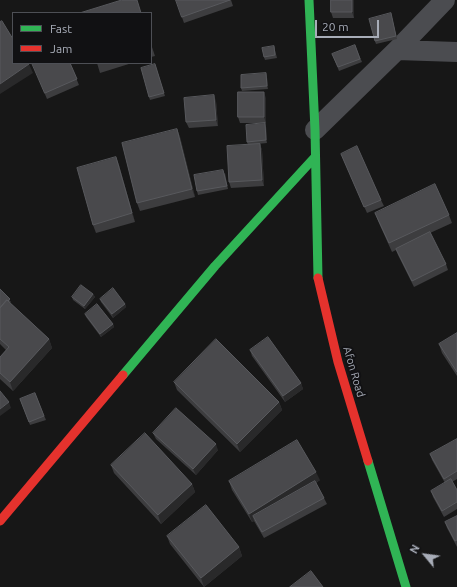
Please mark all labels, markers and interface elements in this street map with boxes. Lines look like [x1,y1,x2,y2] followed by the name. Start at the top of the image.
[12,12,152,64] legend
[317,12,381,38] scale bar
[322,20,349,33] text: 20 m
[50,22,72,35] text: Fast
[50,42,72,55] text: Jam
[341,345,367,399] street label: Afon Road
[405,535,445,575] north arrow
[407,543,422,556] text: N

